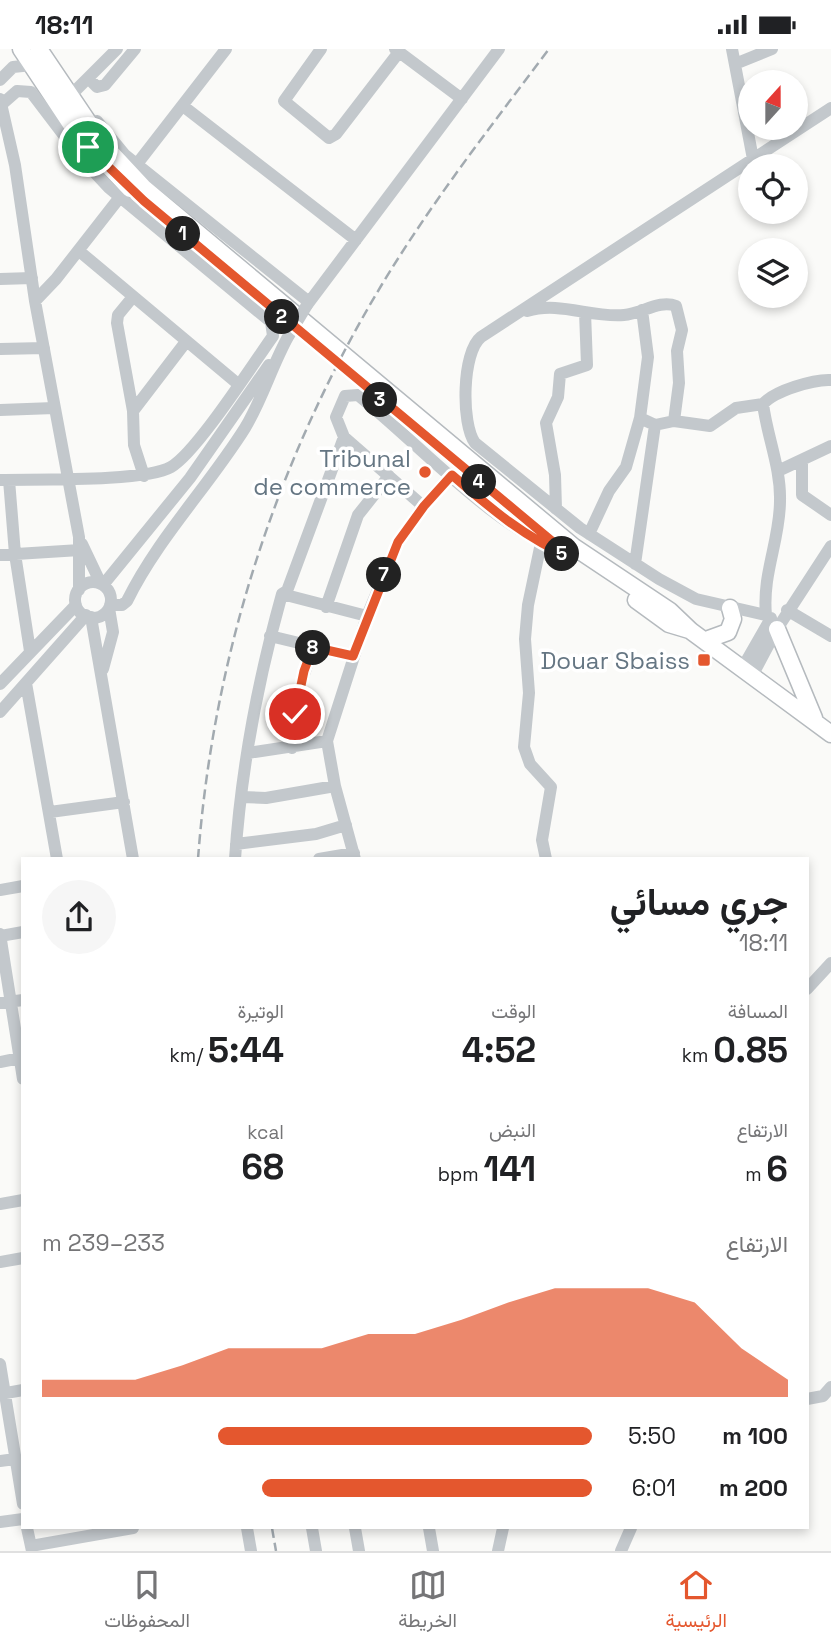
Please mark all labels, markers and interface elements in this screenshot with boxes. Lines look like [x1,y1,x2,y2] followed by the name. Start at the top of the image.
[35,8,94,42] text: 18:11
[738,70,808,140] north arrow
[738,70,808,308] map controls
[58,117,118,177] pin
[69,128,107,166] icon: arrive
[738,154,808,224] button: locate
[166,217,200,251] pin: 1
[178,221,187,246] text: 1
[738,238,808,308] button: layers
[264,299,300,335] pin: 2
[276,304,287,329] text: 2
[362,383,398,417] pin: 3
[374,387,385,412] text: 3
[253,443,411,502] place label: Tribunal de commerce
[417,464,433,480] marker: Tribunal de commerce
[462,465,496,499] pin: 4
[472,469,485,494] text: 4
[544,537,580,571] pin: 5
[556,541,567,566] text: 5
[366,557,402,593] pin: 7
[378,562,389,587] text: 7
[296,631,330,665] pin: 8
[307,635,318,660] text: 8
[540,645,690,676] place label: Douar Sbaiss
[696,652,712,668] marker: Douar Sbaiss
[265,684,325,744] pin
[276,695,314,733] icon: check
[610,878,788,926] text: جري مسائي
[42,880,116,954] button: share
[739,928,788,958] text: 18:11
[238,999,284,1024] text: الوتيرة
[491,999,536,1024] text: الوقت
[728,999,788,1024] text: المسافة
[208,1028,284,1072] text: 5:44
[462,1028,536,1072] text: 4:52
[713,1028,788,1072] text: 0.85
[170,1043,208,1068] text: /km
[682,1043,713,1068] text: km
[489,1118,536,1143] text: النبض
[736,1118,788,1143] text: الارتفاع
[247,1120,284,1145] text: kcal
[241,1145,284,1189] text: 68
[483,1147,536,1191] text: 141
[766,1147,788,1191] text: 6
[438,1162,483,1187] text: bpm
[745,1162,766,1187] text: m
[42,1228,165,1258] text: 233–239 m
[726,1229,788,1259] text: الارتفاع
[628,1421,676,1451] text: 5:50
[722,1421,788,1451] text: 100 m
[632,1473,676,1503] text: 6:01
[719,1473,788,1503] text: 200 m
[104,1566,190,1637] tab: المحفوظات
[398,1566,457,1637] tab: الخريطة
[665,1566,727,1637] tab: الرئيسية

